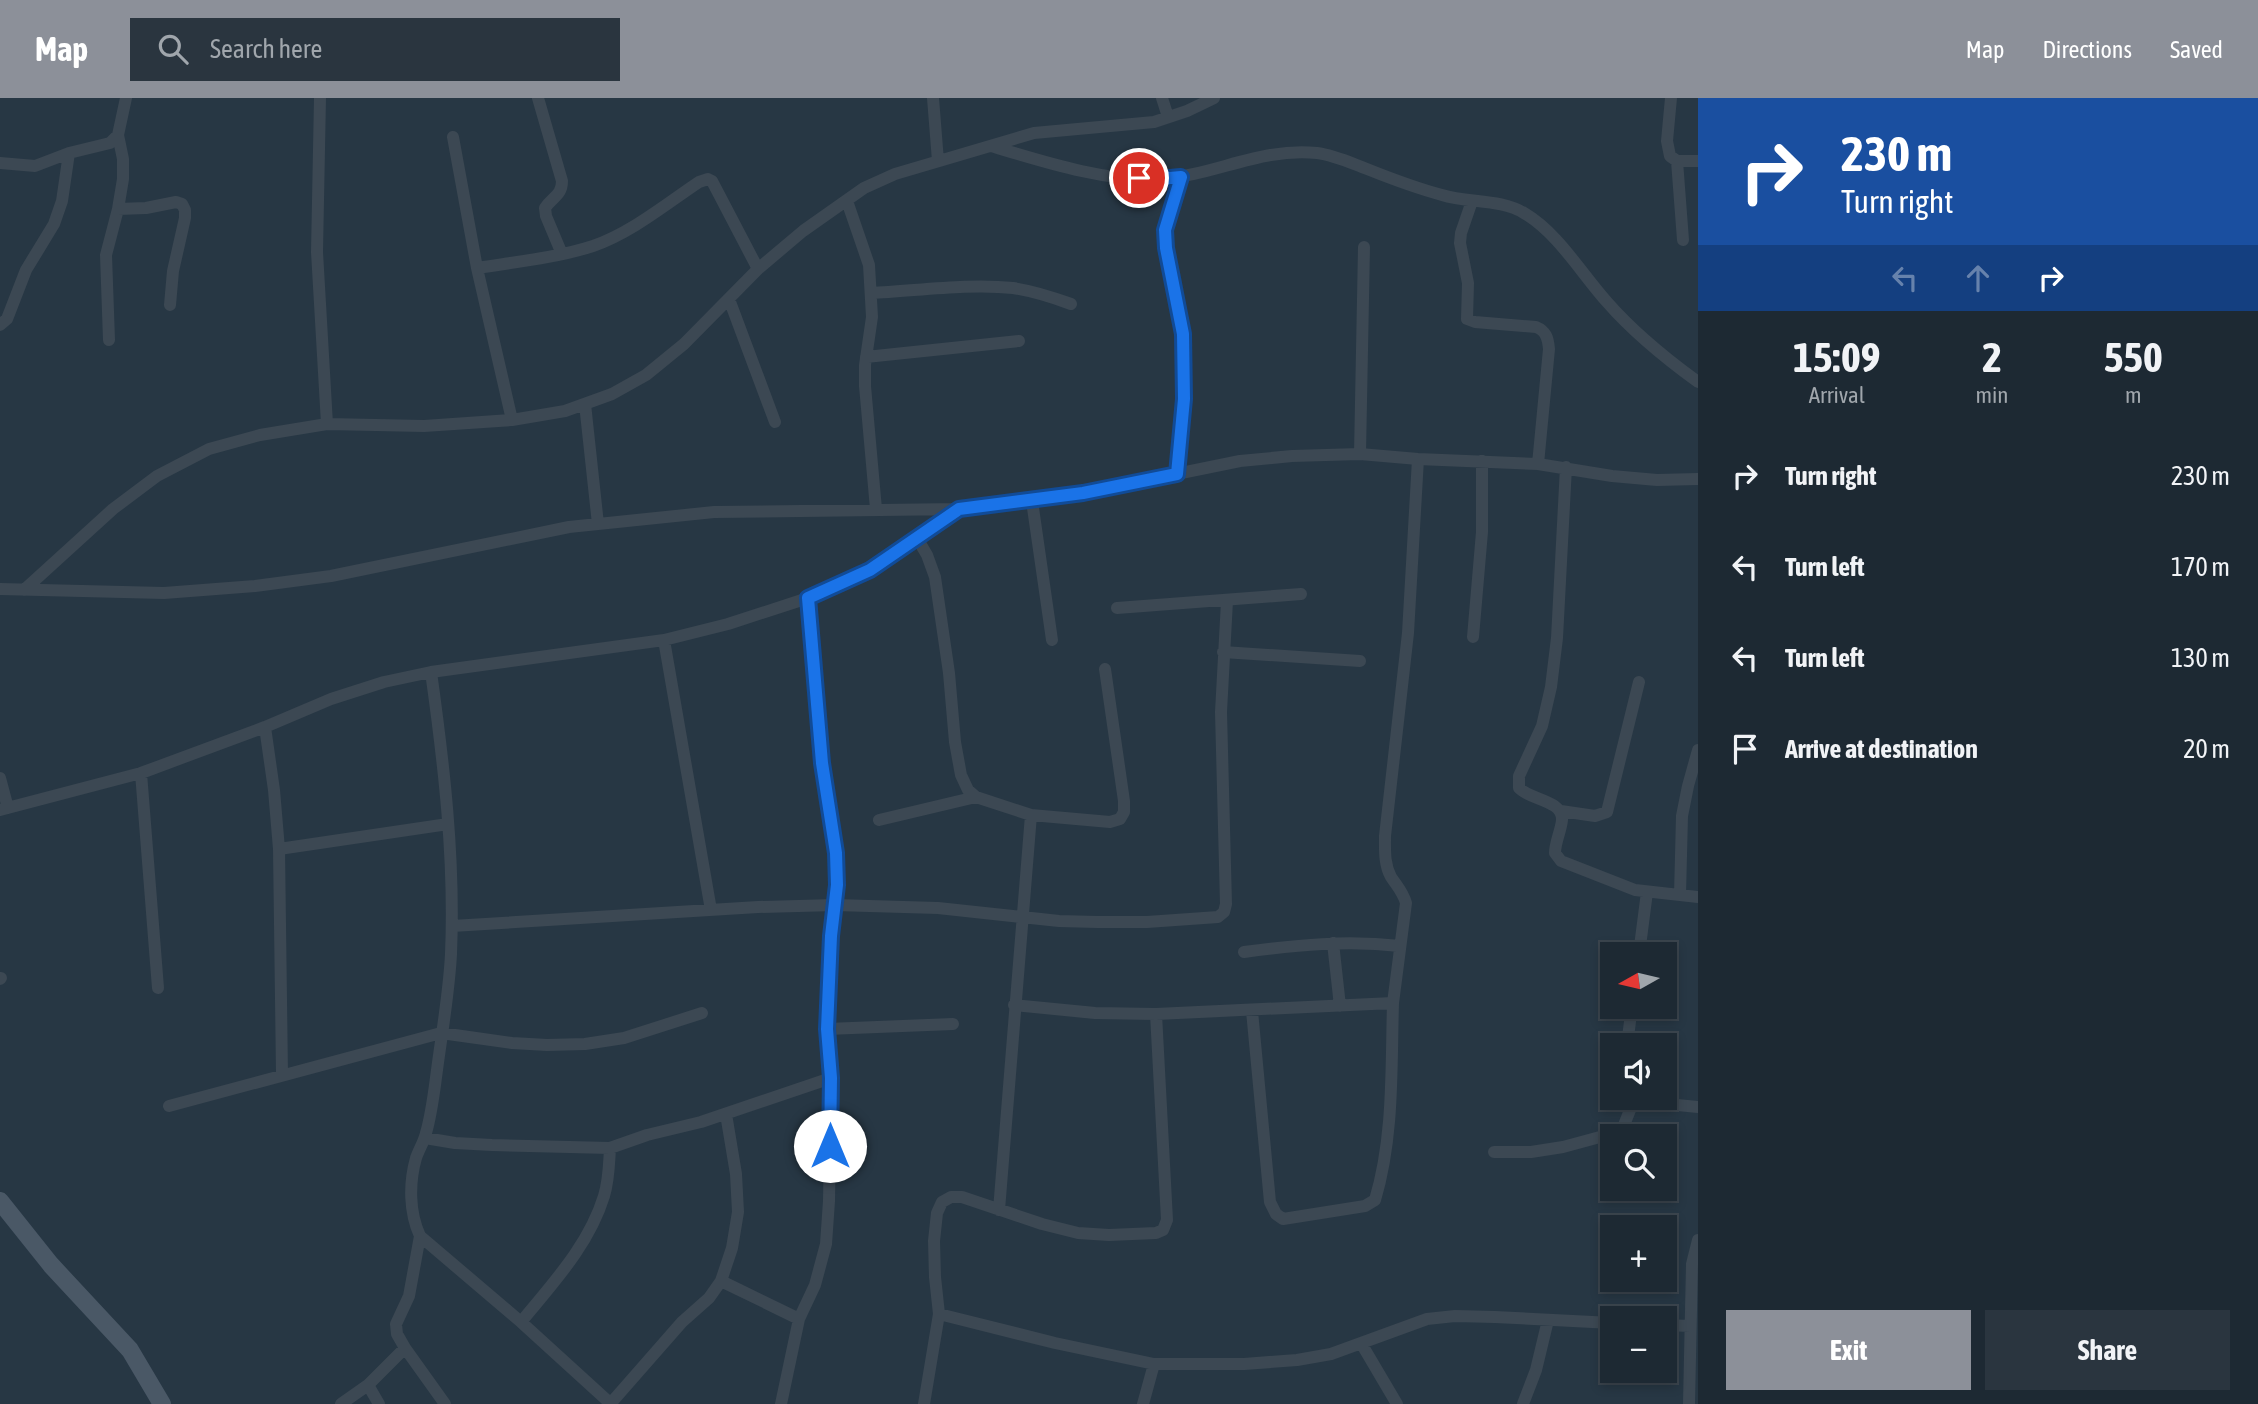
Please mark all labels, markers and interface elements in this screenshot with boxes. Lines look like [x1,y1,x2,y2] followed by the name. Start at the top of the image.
[130,18,620,81] search box
[35,30,88,68] text: Map
[154,30,192,68] icon: search
[210,34,322,64] text: Search here
[1966,36,2004,63] text: Map
[2042,36,2132,63] text: Directions
[2170,36,2223,63] text: Saved
[1841,125,1952,181] text: 230 m
[1726,126,1817,217] icon: right
[1109,148,1169,208] pin
[1120,159,1158,197] icon: arrive
[1841,183,1954,220] text: Turn right
[1886,259,1924,297] icon: left
[1959,259,1997,297] icon: ahead
[2032,259,2070,297] icon: right
[1793,333,1880,381] text: 15:09
[1982,333,2002,381] text: 2
[2104,333,2163,381] text: 550
[1809,382,1865,408] text: Arrival
[1976,382,2009,408] text: min
[2125,382,2142,408] text: m
[1726,457,1764,495] icon: right
[1785,461,1876,491] text: Turn right
[2171,461,2230,491] text: 230 m
[1726,548,1764,586] icon: left
[1785,552,1865,582] text: Turn left
[2171,552,2230,582] text: 170 m
[1726,639,1764,677] icon: left
[1785,643,1865,673] text: Turn left
[2171,643,2230,673] text: 130 m
[1726,730,1764,768] icon: arrive
[1785,734,1978,764] text: Arrive at destination
[2183,734,2230,764] text: 20 m
[1600,942,1676,1018] north arrow
[1600,942,1677,1383] map controls
[1600,1033,1677,1110] button: sound
[793,1109,867,1183] position arrow
[1600,1124,1677,1201] button: search
[1600,1215,1677,1292] button: +
[1600,1306,1677,1383] button: −
[1726,1310,1971,1390] button: Exit
[1985,1310,2230,1390] button: Share

